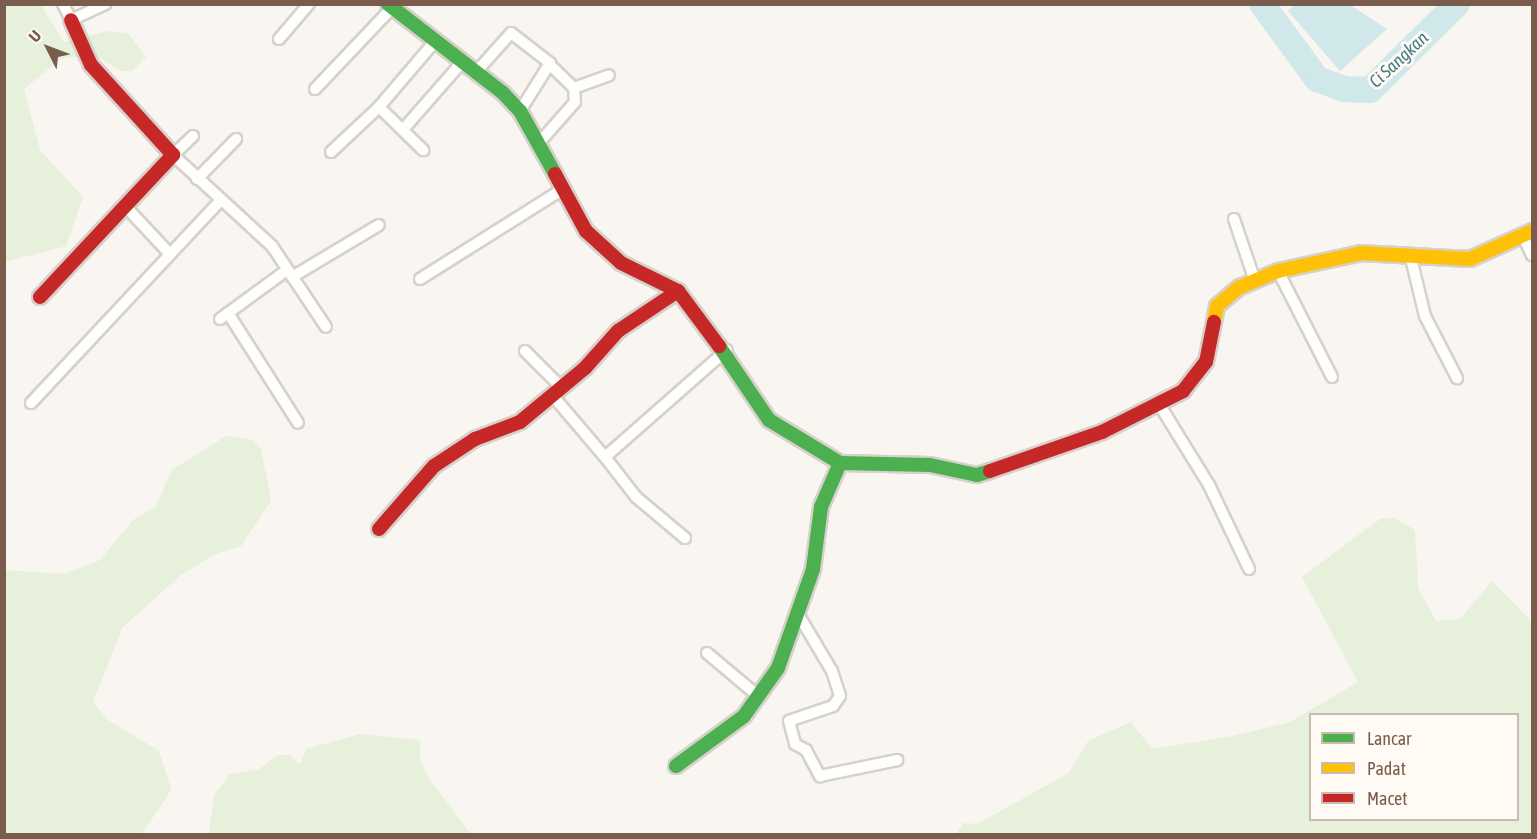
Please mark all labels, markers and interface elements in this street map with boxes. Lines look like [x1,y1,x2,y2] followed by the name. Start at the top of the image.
[18,18,78,78] north arrow
[25,26,44,45] text: U
[1365,27,1433,93] water label: Ci Sangkan
[1309,713,1519,821] legend
[1367,728,1411,749] text: Lancar
[1367,758,1406,779] text: Padat
[1367,788,1407,809] text: Macet

